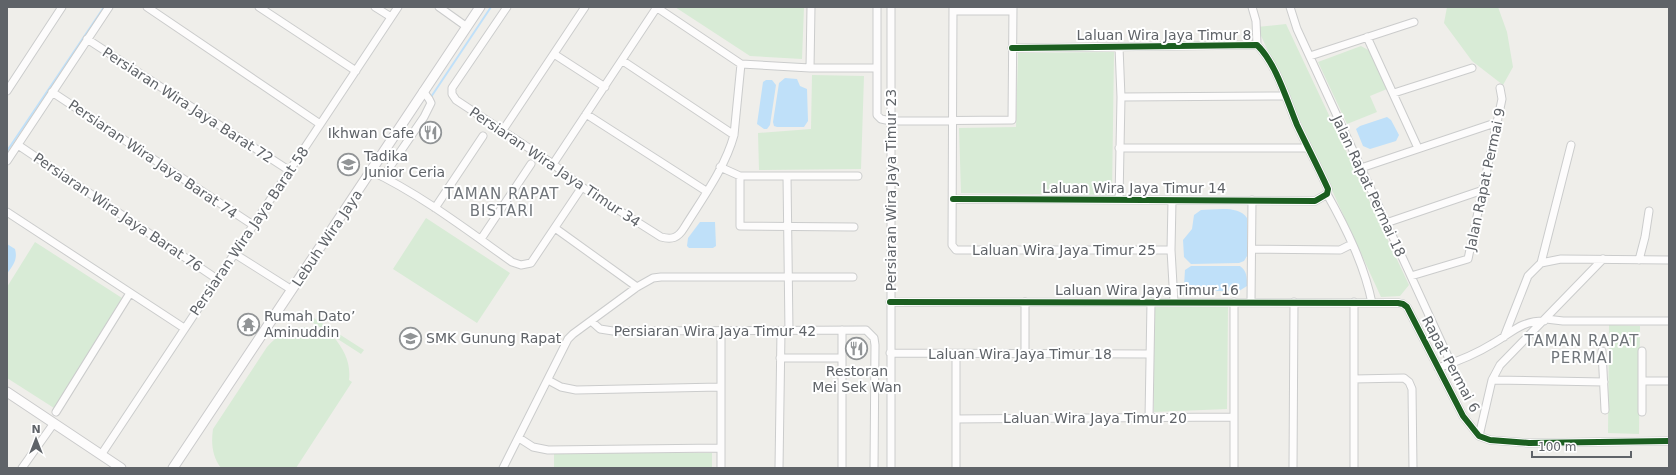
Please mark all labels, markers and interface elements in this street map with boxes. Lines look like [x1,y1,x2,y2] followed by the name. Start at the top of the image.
[1077,27,1251,43] street label: Laluan Wira Jaya Timur 8
[100,44,276,166] street label: Persiaran Wira Jaya Barat 72
[883,89,899,291] street label: Persiaran Wira Jaya Timur 23
[66,96,241,222] street label: Persiaran Wira Jaya Barat 74
[467,104,643,230] street label: Persiaran Wira Jaya Timur 34
[1462,106,1508,253] street label: Jalan Rapat Permai 9
[1329,112,1409,259] street label: Jalan Rapat Permai 18
[417,120,443,146] restaurant icon: Ikhwan Cafe
[328,125,414,141] place label: Ikhwan Cafe
[186,144,312,318] street label: Persiaran Wira Jaya Barat 58
[363,148,445,180] place label: Tadika Junior Ceria
[31,149,206,275] street label: Persiaran Wira Jaya Barat 76
[335,151,361,177] school or university icon: Tadika Junior Ceria
[1042,180,1226,196] street label: Laluan Wira Jaya Timur 14
[444,185,559,220] district label: TAMAN RAPAT BISTARI
[289,187,365,289] street label: Lebuh Wira Jaya
[972,242,1156,258] street label: Laluan Wira Jaya Timur 25
[1055,282,1239,298] street label: Laluan Wira Jaya Timur 16
[264,308,355,340] place label: Rumah Dato’ Aminuddin
[236,311,262,337] temple icon: Rumah Dato’ Aminuddin
[1419,313,1483,415] street label: Rapat Permai 6
[614,323,816,339] street label: Persiaran Wira Jaya Timur 42
[398,325,424,351] school or university icon: SMK Gunung Rapat
[426,330,562,346] place label: SMK Gunung Rapat
[1524,332,1639,367] district label: TAMAN RAPAT PERMAI
[844,336,870,362] restaurant icon: Restoran Mei Sek Wan
[928,346,1112,362] street label: Laluan Wira Jaya Timur 18
[812,363,902,395] place label: Restoran Mei Sek Wan
[1003,410,1187,426] street label: Laluan Wira Jaya Timur 20
[16,419,56,459] north arrow
[31,423,41,436] text: N
[1532,433,1631,459] scale bar
[1538,440,1576,454] text: 100 m

